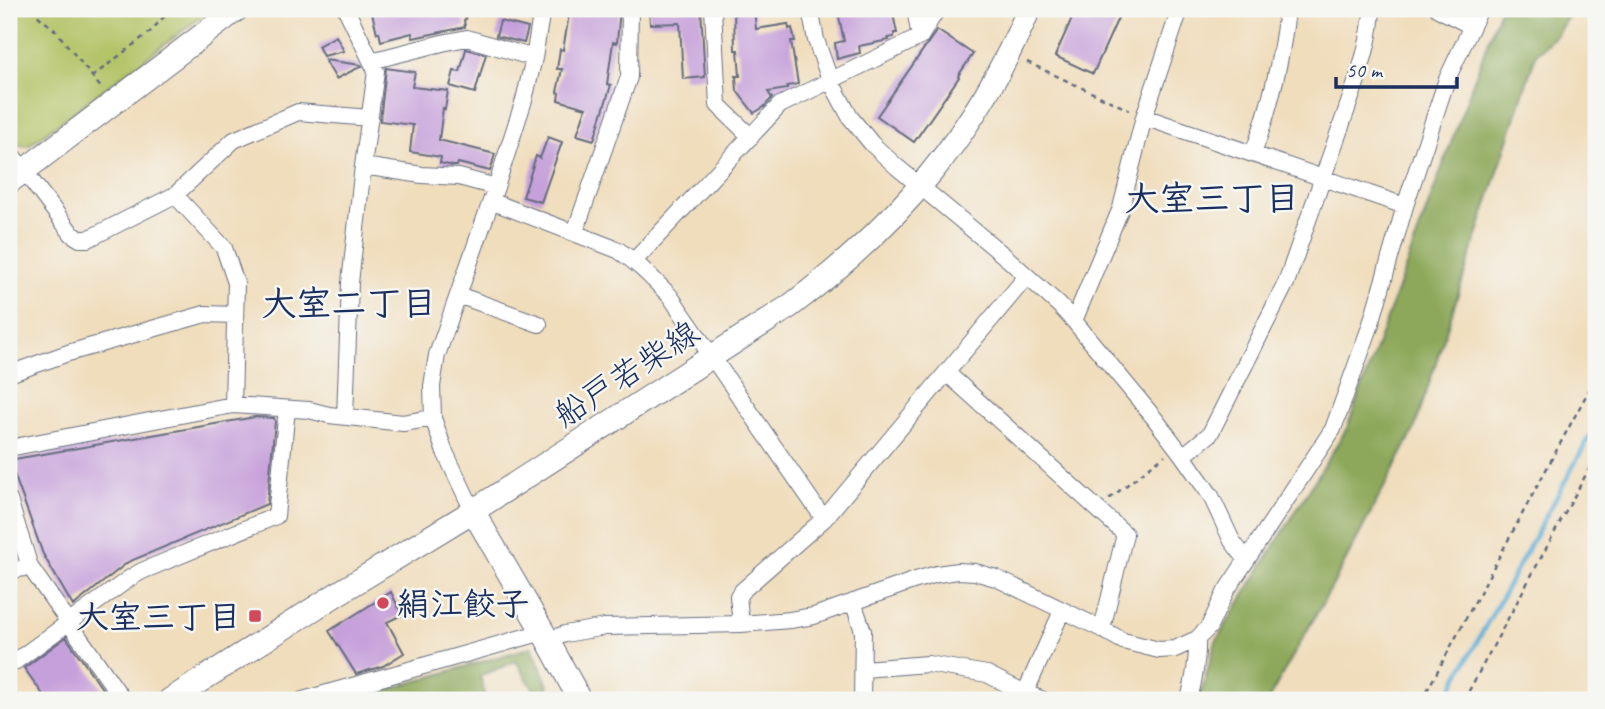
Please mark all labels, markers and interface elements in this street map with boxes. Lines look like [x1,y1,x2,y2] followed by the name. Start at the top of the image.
[1336,46,1456,90] scale bar
[1346,57,1384,83] text: 50 m
[1124,176,1300,221] district label: 大室三丁目
[261,281,437,326] district label: 大室二丁目
[546,311,707,436] street label: 船戸若柴線
[397,583,529,625] place label: 絹江餃子
[375,595,391,611] marker: 絹江餃子
[76,596,241,638] place label: 大室三丁目
[247,608,263,624] marker: 大室三丁目

